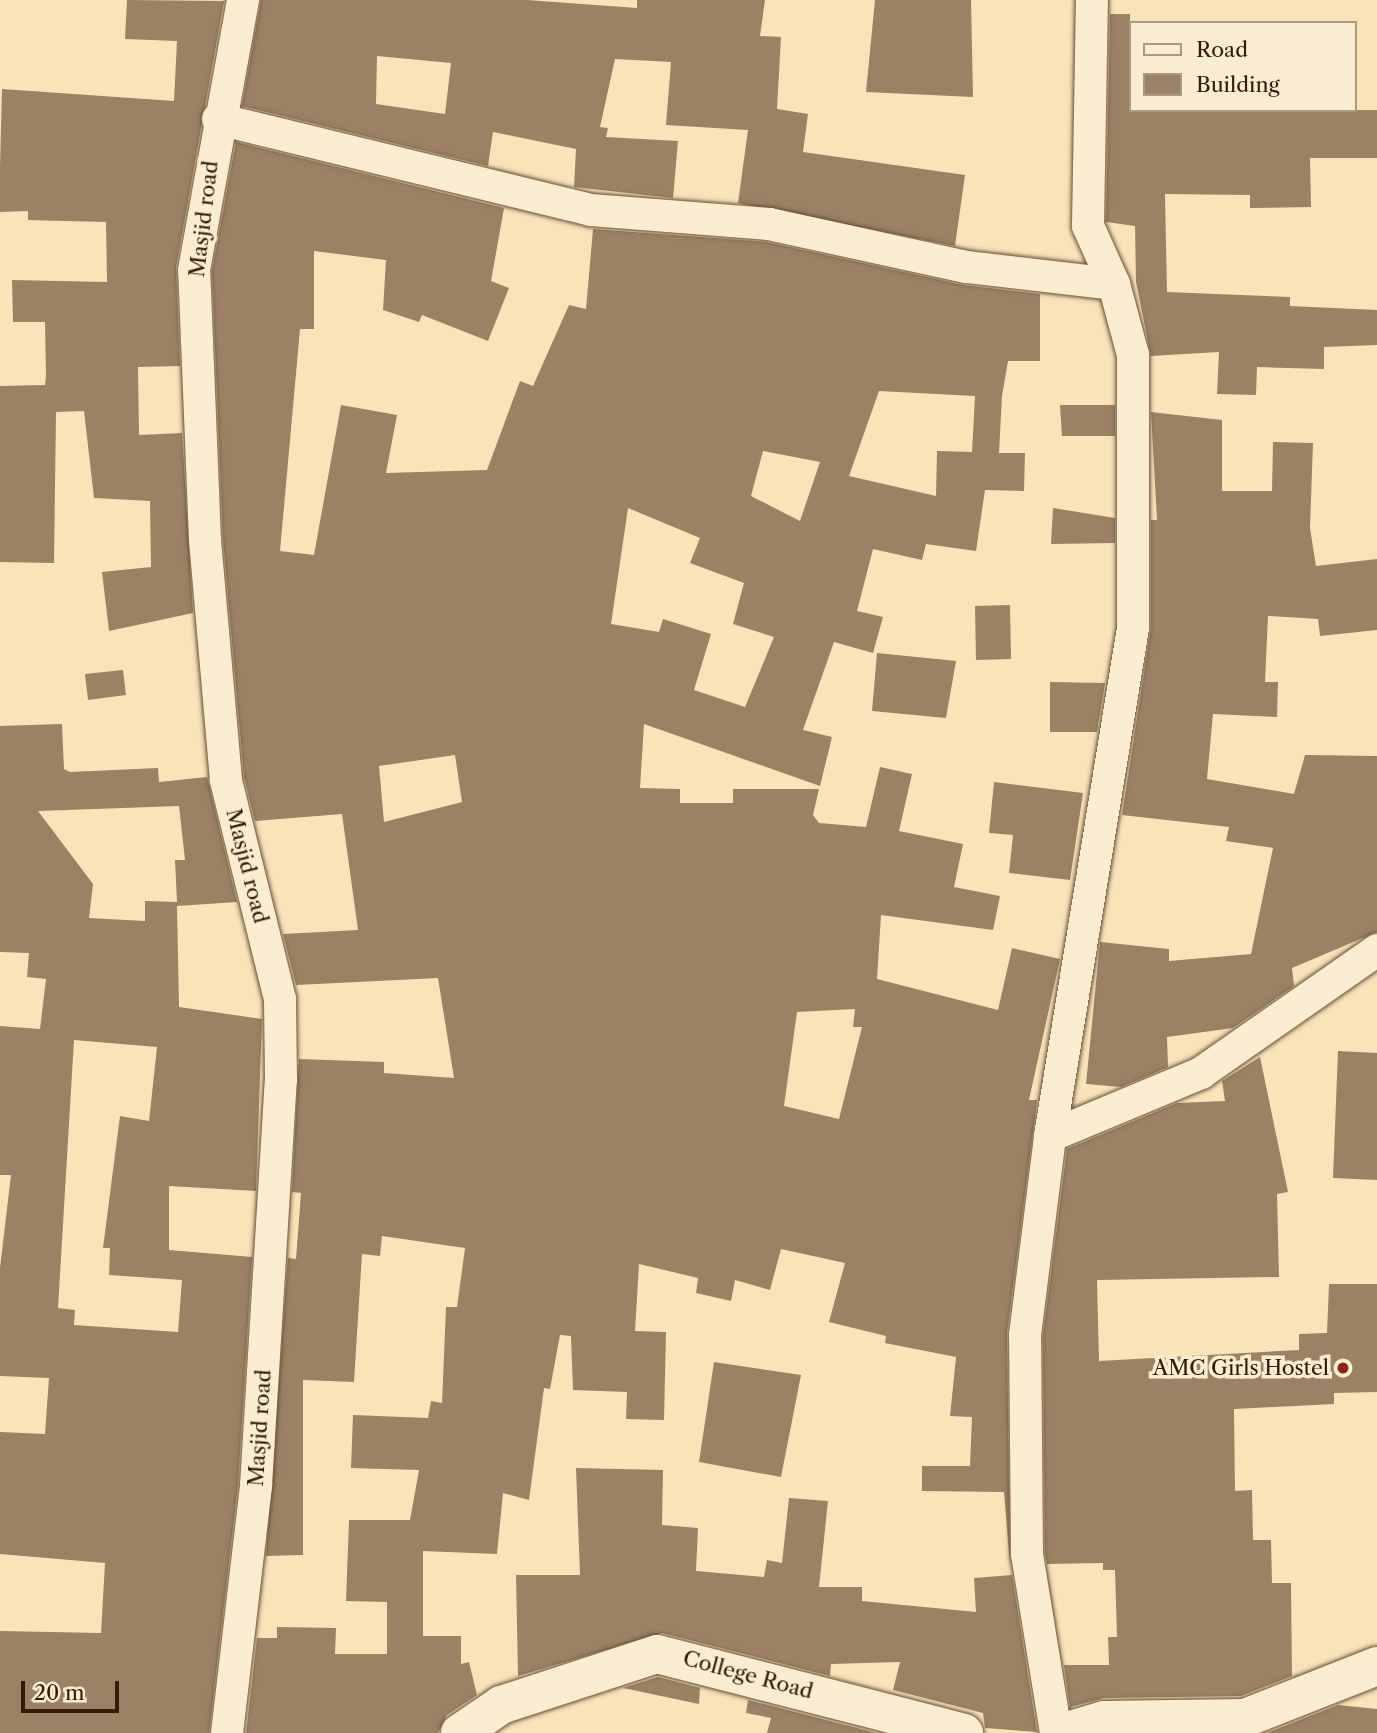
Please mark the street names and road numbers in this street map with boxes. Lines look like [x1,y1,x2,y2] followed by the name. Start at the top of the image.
[184,159,224,279] street label: Masjid road
[221,806,273,926] street label: Masjid road
[243,1369,277,1487] street label: Masjid road
[680,1646,816,1704] street label: College Road

